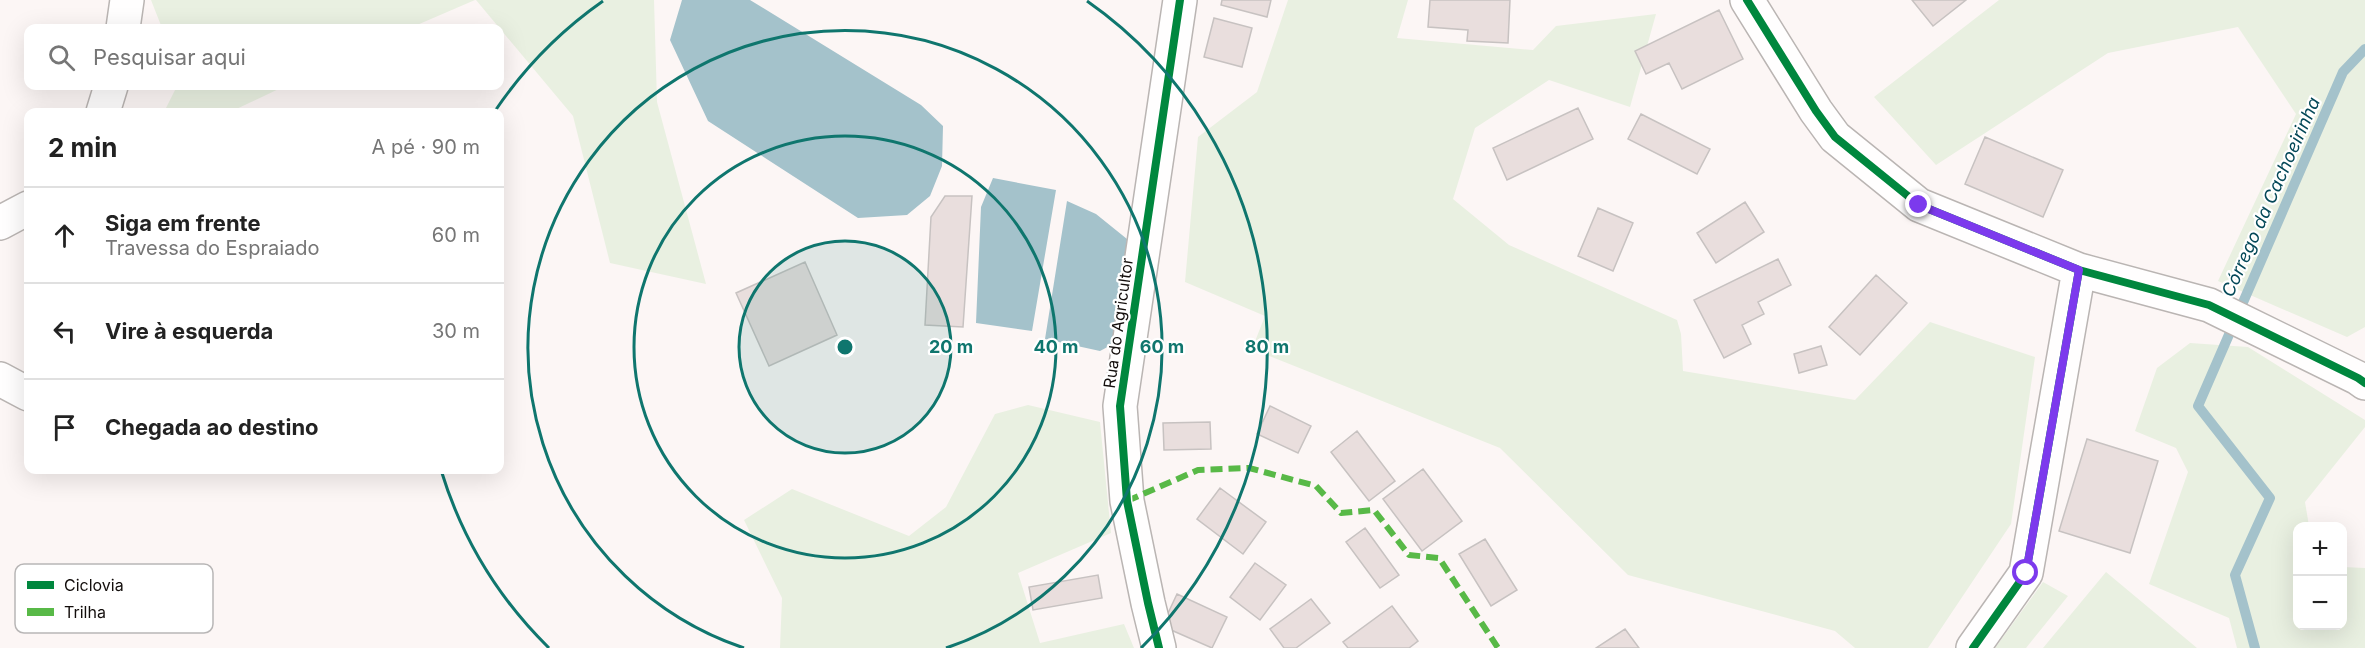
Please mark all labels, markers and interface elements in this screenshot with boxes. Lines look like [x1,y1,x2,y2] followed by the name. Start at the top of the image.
[24,24,504,90] search box
[45,41,78,74] icon: search
[93,44,246,70] text: Pesquisar aqui
[2217,94,2324,300] water label: Córrego da Cachoeirinha
[48,132,118,163] text: 2 min
[371,135,480,159] text: A pé · 90 m
[1905,191,1931,217] route end
[105,210,261,236] text: Siga em frente
[48,219,81,252] icon: ahead
[432,223,480,247] text: 60 m
[105,236,319,260] text: Travessa do Espraiado
[1099,256,1137,390] street label: Rua do Agricultor
[48,315,81,348] icon: left
[105,318,273,344] text: Vire à esquerda
[432,319,480,343] text: 30 m
[929,336,973,357] text: 20 m
[1034,336,1079,357] text: 40 m
[1140,336,1184,357] text: 60 m
[1245,336,1289,357] text: 80 m
[835,337,855,357] centre of rings
[48,411,81,444] icon: arrive
[105,414,319,440] text: Chegada ao destino
[2293,522,2347,630] map controls
[2293,522,2347,576] button: +
[2012,559,2038,585] route start
[15,564,213,633] legend
[64,575,124,595] text: Ciclovia
[2293,576,2347,630] button: −
[64,602,106,622] text: Trilha

